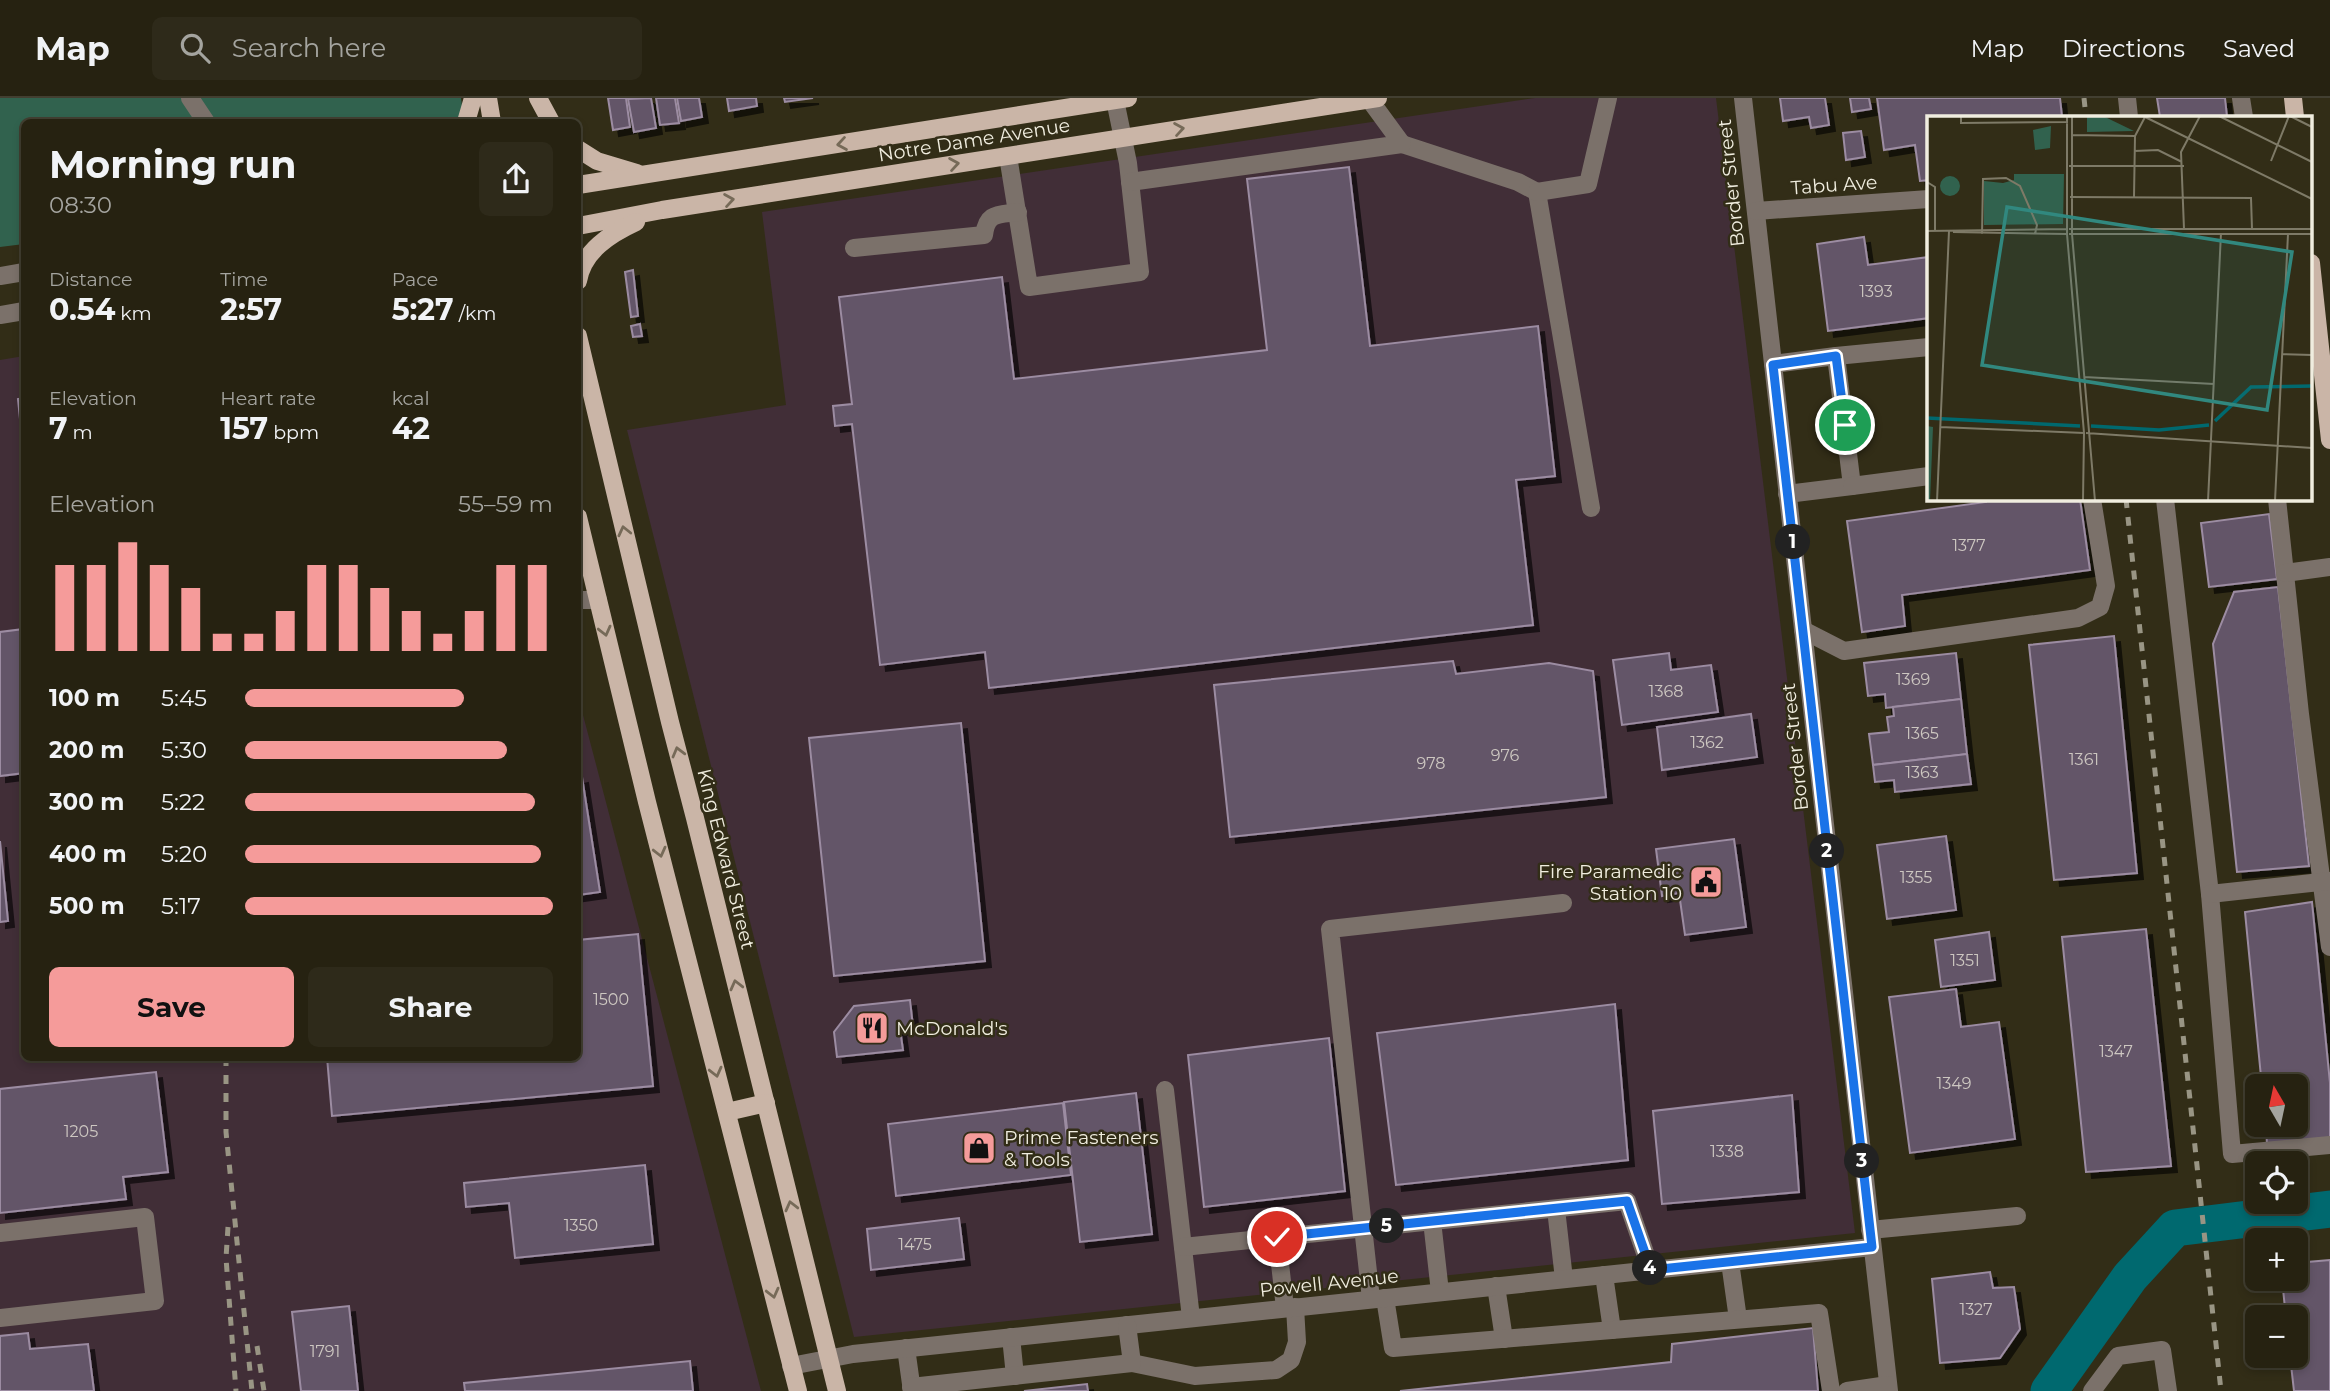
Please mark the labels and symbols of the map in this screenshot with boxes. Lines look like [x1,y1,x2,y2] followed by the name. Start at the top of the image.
[876,113,1072,167] street label: Notre Dame Avenue
[1927,116,2312,500] inset map
[1713,118,1749,248] street label: Border Street
[1173,122,1185,137] one-way arrow
[837,136,848,151] one-way arrow
[948,157,960,172] one-way arrow
[1790,171,1878,199] street label: Tabu Ave
[723,193,735,208] one-way arrow
[1859,282,1893,301] house number: 1393
[1815,395,1875,455] pin
[1776,524,1811,560] pin: 1
[618,525,632,537] one-way arrow
[1952,536,1986,555] house number: 1377
[597,625,612,637] one-way arrow
[1896,670,1930,689] house number: 1369
[1649,682,1683,701] house number: 1368
[1777,682,1813,812] street label: Border Street
[1905,724,1939,743] house number: 1365
[1690,733,1724,752] house number: 1362
[672,746,686,758] one-way arrow
[1491,746,1519,765] house number: 976
[2069,750,2099,769] house number: 1361
[1417,754,1445,773] house number: 978
[1905,763,1939,782] house number: 1363
[692,766,760,952] street label: King Edward Street
[1810,834,1844,868] pin: 2
[652,846,666,858] one-way arrow
[1538,860,1682,905] place label: Fire Paramedic Station 10
[1687,863,1725,901] public building icon: Fire Paramedic Station 10
[1900,868,1932,887] house number: 1355
[1950,951,1980,970] house number: 1351
[730,979,744,991] one-way arrow
[593,990,629,1009] house number: 1500
[853,1009,891,1047] restaurant icon: McDonald's
[896,1017,1008,1040] place label: McDonald's
[2099,1042,2133,1061] house number: 1347
[708,1066,723,1078] one-way arrow
[1937,1074,1972,1093] house number: 1349
[2245,1074,2308,1138] north arrow
[64,1122,98,1141] house number: 1205
[1004,1126,1159,1171] place label: Prime Fasteners & Tools
[960,1129,998,1167] shop icon: Prime Fasteners & Tools
[1710,1142,1744,1161] house number: 1338
[1844,1144,1880,1178] pin: 3
[785,1200,799,1212] one-way arrow
[1247,1207,1307,1267] pin
[1370,1208,1404,1244] pin: 5
[564,1216,598,1235] house number: 1350
[898,1235,932,1254] house number: 1475
[1632,1250,1668,1286] pin: 4
[1258,1264,1400,1302] street label: Powell Avenue
[765,1287,779,1299] one-way arrow
[1959,1300,1993,1319] house number: 1327
[310,1342,340,1361] house number: 1791

